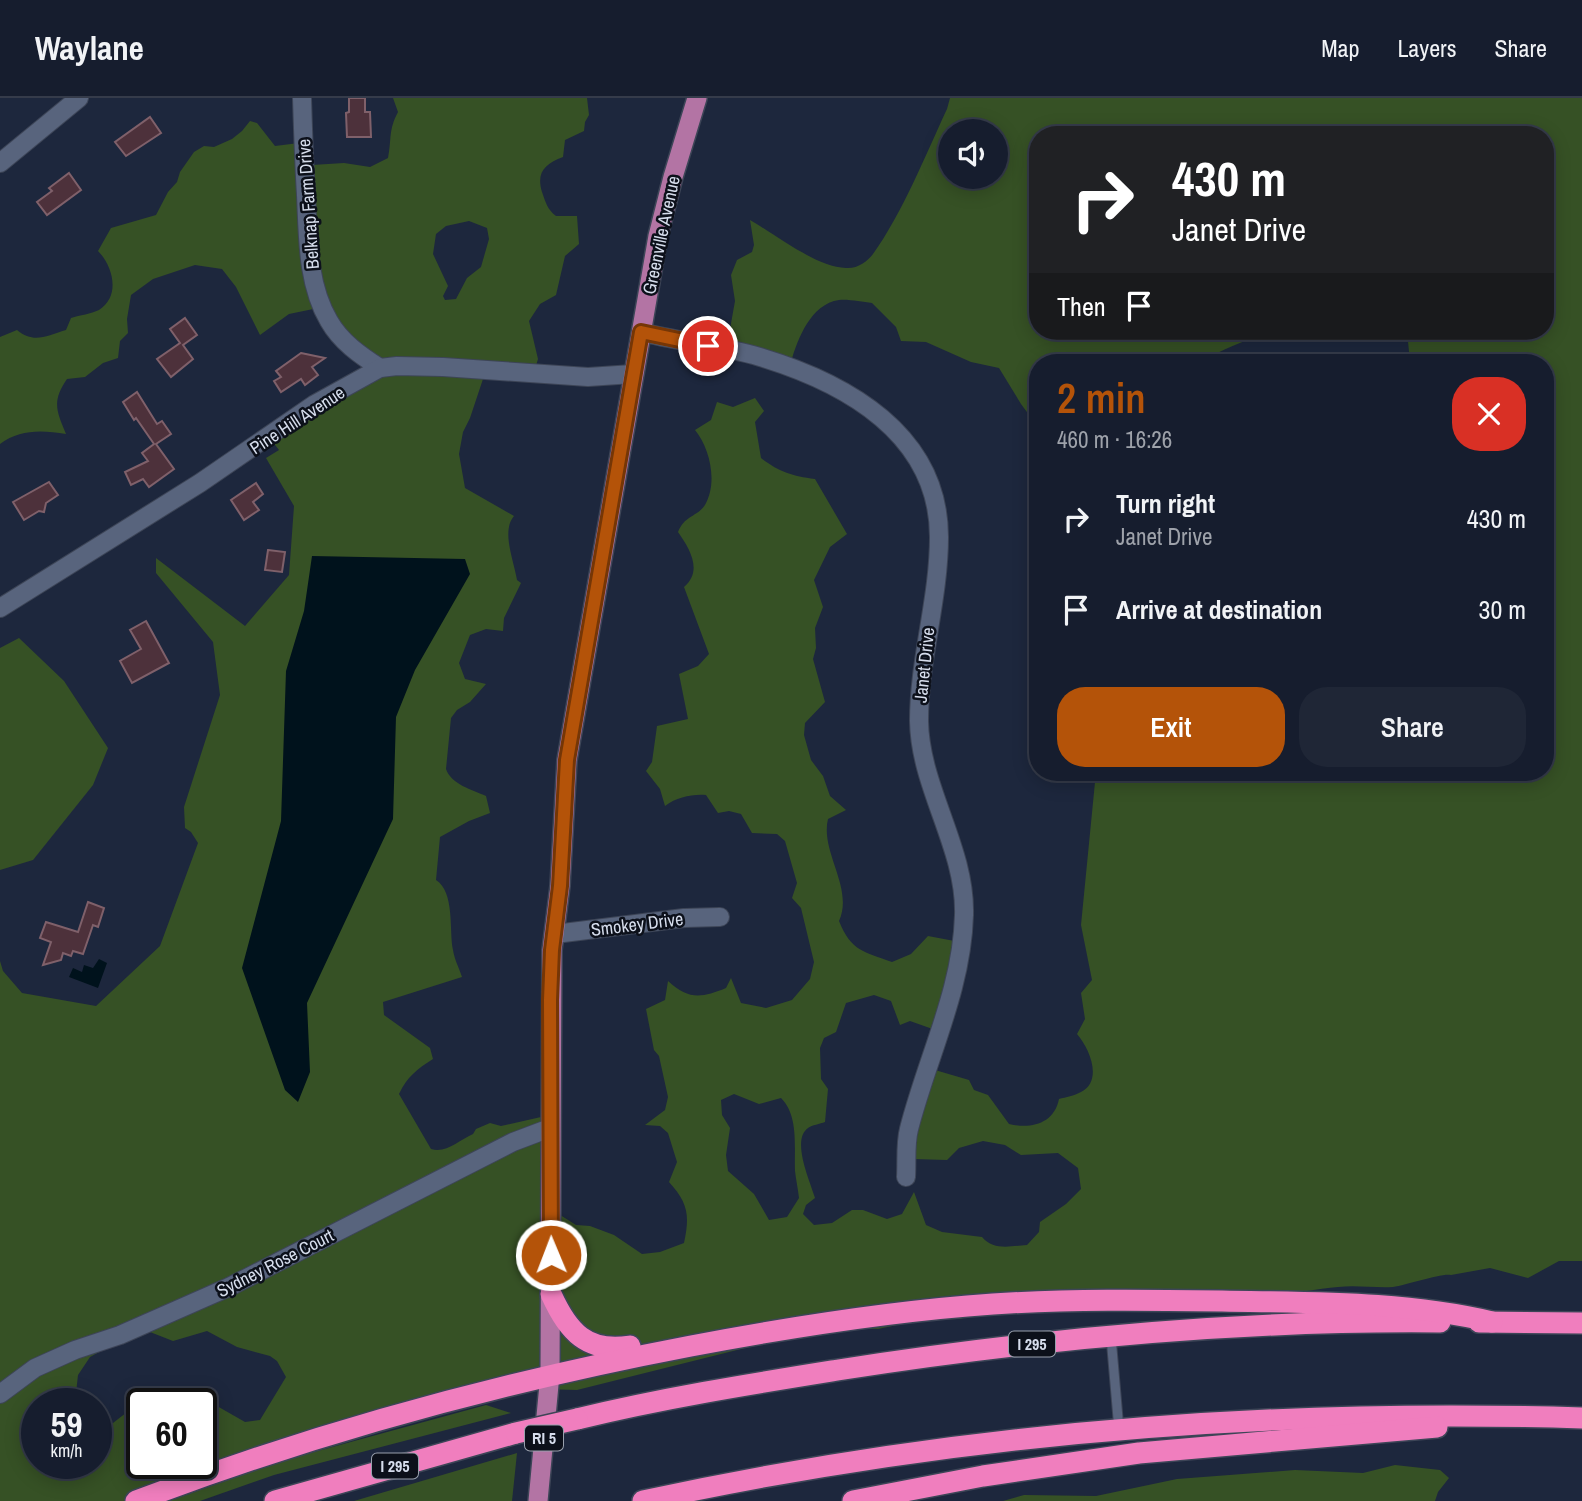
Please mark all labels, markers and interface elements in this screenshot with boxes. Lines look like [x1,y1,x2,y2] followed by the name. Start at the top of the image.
[35,26,144,70] text: Waylane
[1321,32,1359,64] text: Map
[1397,32,1456,64] text: Layers
[1494,32,1547,64] text: Share
[938,119,1008,189] map controls
[938,119,1008,189] button: sound
[291,138,325,270] street label: Belknap Farm Drive
[1172,145,1286,211] text: 430 m
[1057,154,1148,245] icon: right
[636,174,686,296] street label: Greenville Avenue
[1172,208,1306,251] text: Janet Drive
[1120,287,1158,325] icon: arrive
[1057,289,1106,324] text: Then
[678,316,738,376] pin
[689,327,727,365] icon: arrive
[1057,370,1146,426] text: 2 min
[1452,377,1526,451] button: close
[245,380,349,460] street label: Pine Hill Avenue
[1057,424,1172,455] text: 460 m · 16:26
[1116,486,1215,521] text: Turn right
[1057,500,1095,538] icon: right
[1467,501,1526,536] text: 430 m
[1116,521,1212,552] text: Janet Drive
[1057,591,1095,629] icon: arrive
[1116,592,1322,627] text: Arrive at destination
[1479,592,1526,627] text: 30 m
[908,626,940,704] street label: Janet Drive
[1057,687,1285,767] button: Exit
[1299,687,1526,767] button: Share
[589,906,685,942] street label: Smokey Drive
[514,1218,588,1292] position arrow
[212,1223,338,1303] street label: Sydney Rose Court
[1009,1332,1055,1356] road number: I 295
[126,1388,217,1479] speed limit sign: 60
[51,1401,82,1448] text: 59
[525,1426,563,1450] road number: RI 5
[51,1438,83,1463] text: km/h
[372,1454,418,1478] road number: I 295

